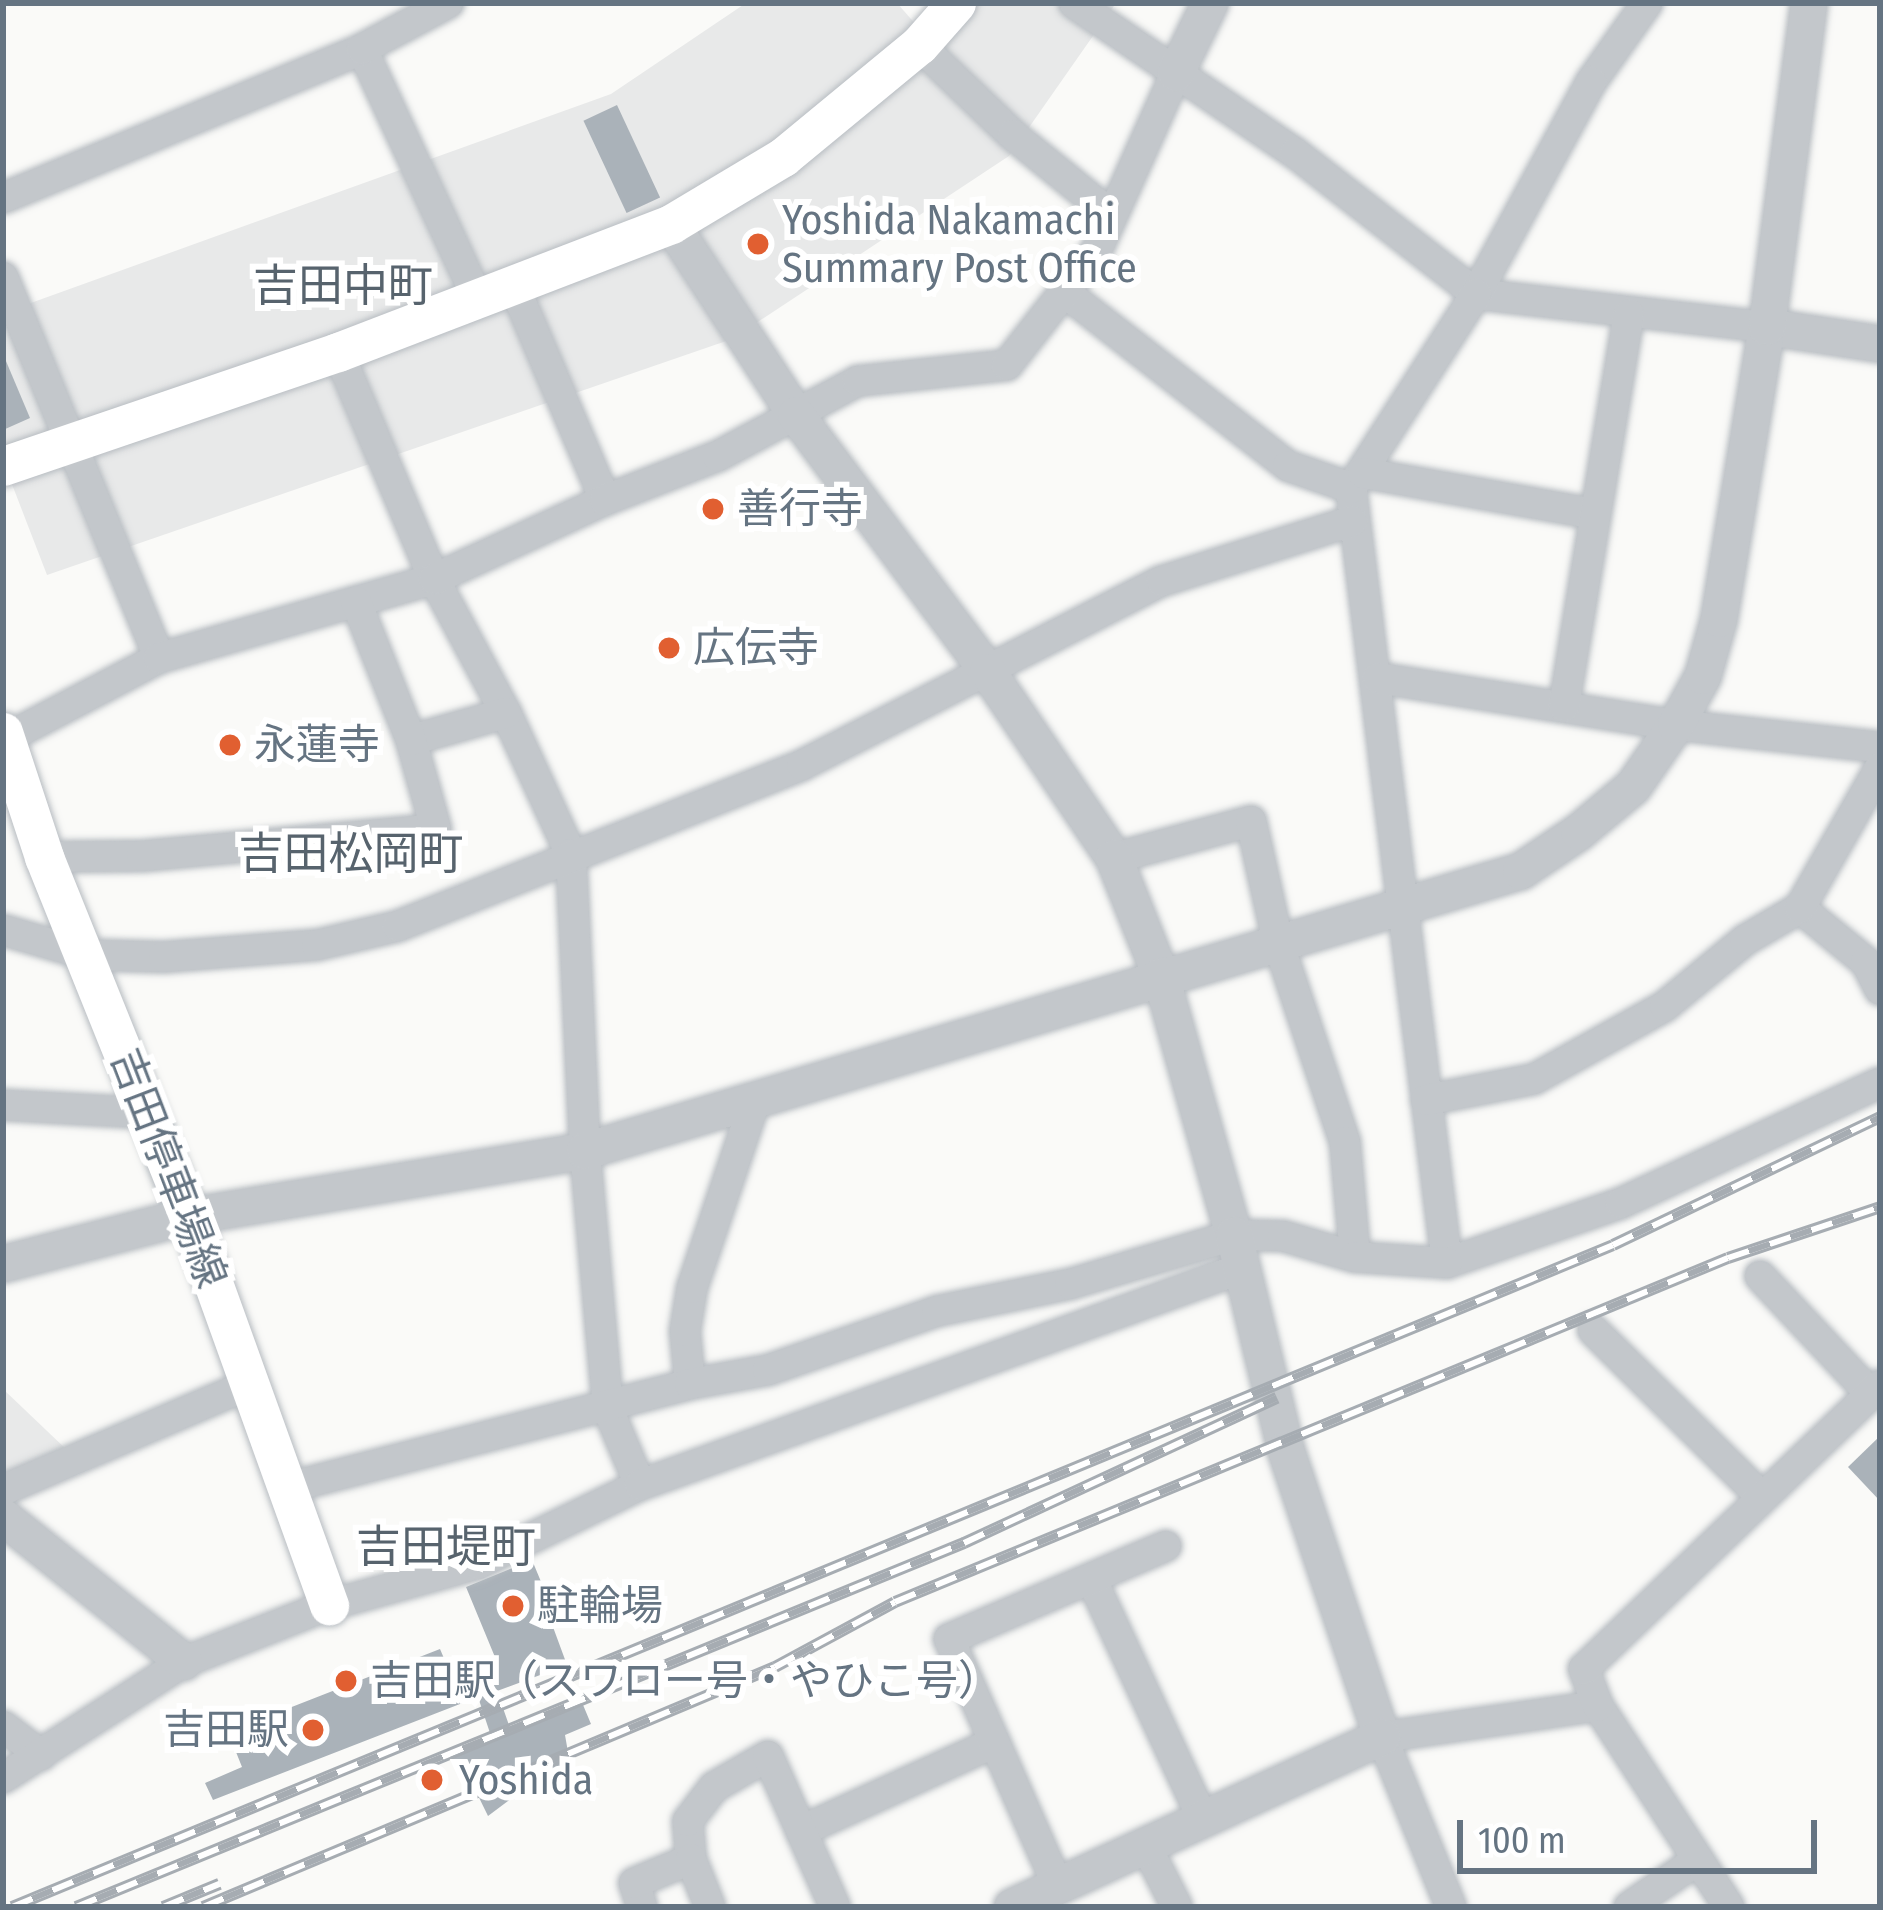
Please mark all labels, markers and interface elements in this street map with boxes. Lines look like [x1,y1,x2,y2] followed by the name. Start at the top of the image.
[782,195,1137,294] place label: Yoshida Nakamachi Summary Post Office
[745,231,771,257] marker: Yoshida Nakamachi Summary Post Office
[253,260,433,314] district label: 吉田中町
[737,484,863,534] place label: 善行寺
[700,496,726,522] marker: 善行寺
[693,623,819,673] place label: 広伝寺
[656,635,682,661] marker: 広伝寺
[254,720,380,770] place label: 永蓮寺
[217,732,243,758] marker: 永蓮寺
[239,828,463,882] district label: 吉田松岡町
[99,1041,237,1295] street label: 吉田停車場線
[356,1521,536,1575] district label: 吉田堤町
[537,1581,663,1631] place label: 駐輪場
[500,1593,526,1619] marker: 駐輪場
[370,1656,1000,1706] place label: 吉田駅（スワロー号・やひこ号）
[333,1668,359,1694] marker: 吉田駅（スワロー号・やひこ号）
[163,1705,289,1755] place label: 吉田駅
[300,1717,326,1743] marker: 吉田駅
[459,1755,593,1805] place label: Yoshida
[416,1764,448,1796] marker: Yoshida
[1463,1796,1823,1870] scale bar
[1478,1819,1566,1863] text: 100 m

